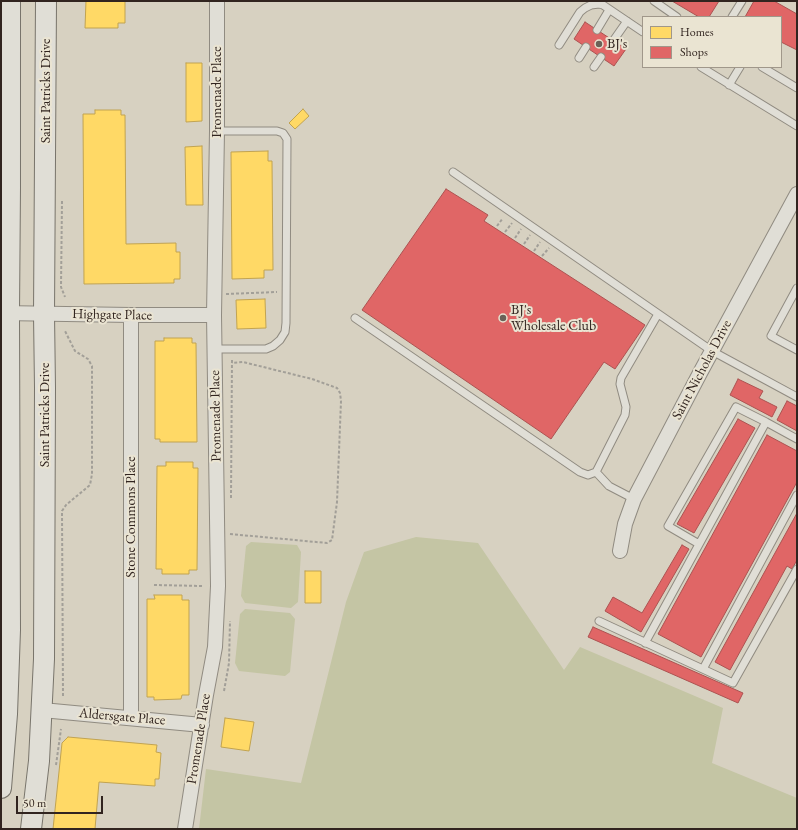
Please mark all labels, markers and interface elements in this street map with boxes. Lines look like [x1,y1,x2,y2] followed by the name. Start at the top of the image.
[642,16,782,68] legend
[680,24,714,40] text: Homes
[607,36,627,52] place label: BJ's
[38,39,54,143] street label: Saint Patricks Drive
[594,39,604,49] marker: BJ's
[680,44,708,60] text: Shops
[209,46,225,138] street label: Promenade Place
[511,302,596,334] place label: BJ's Wholesale Club
[72,306,152,324] street label: Highgate Place
[498,313,508,323] marker: BJ's Wholesale Club
[669,317,735,423] street label: Saint Nicholas Drive
[37,363,53,467] street label: Saint Patricks Drive
[207,370,225,462] street label: Promenade Place
[123,456,139,578] street label: Stone Commons Place
[184,692,214,786] street label: Promenade Place
[78,705,166,729] street label: Aldersgate Place
[18,788,105,814] scale bar
[23,795,46,811] text: 50 m

